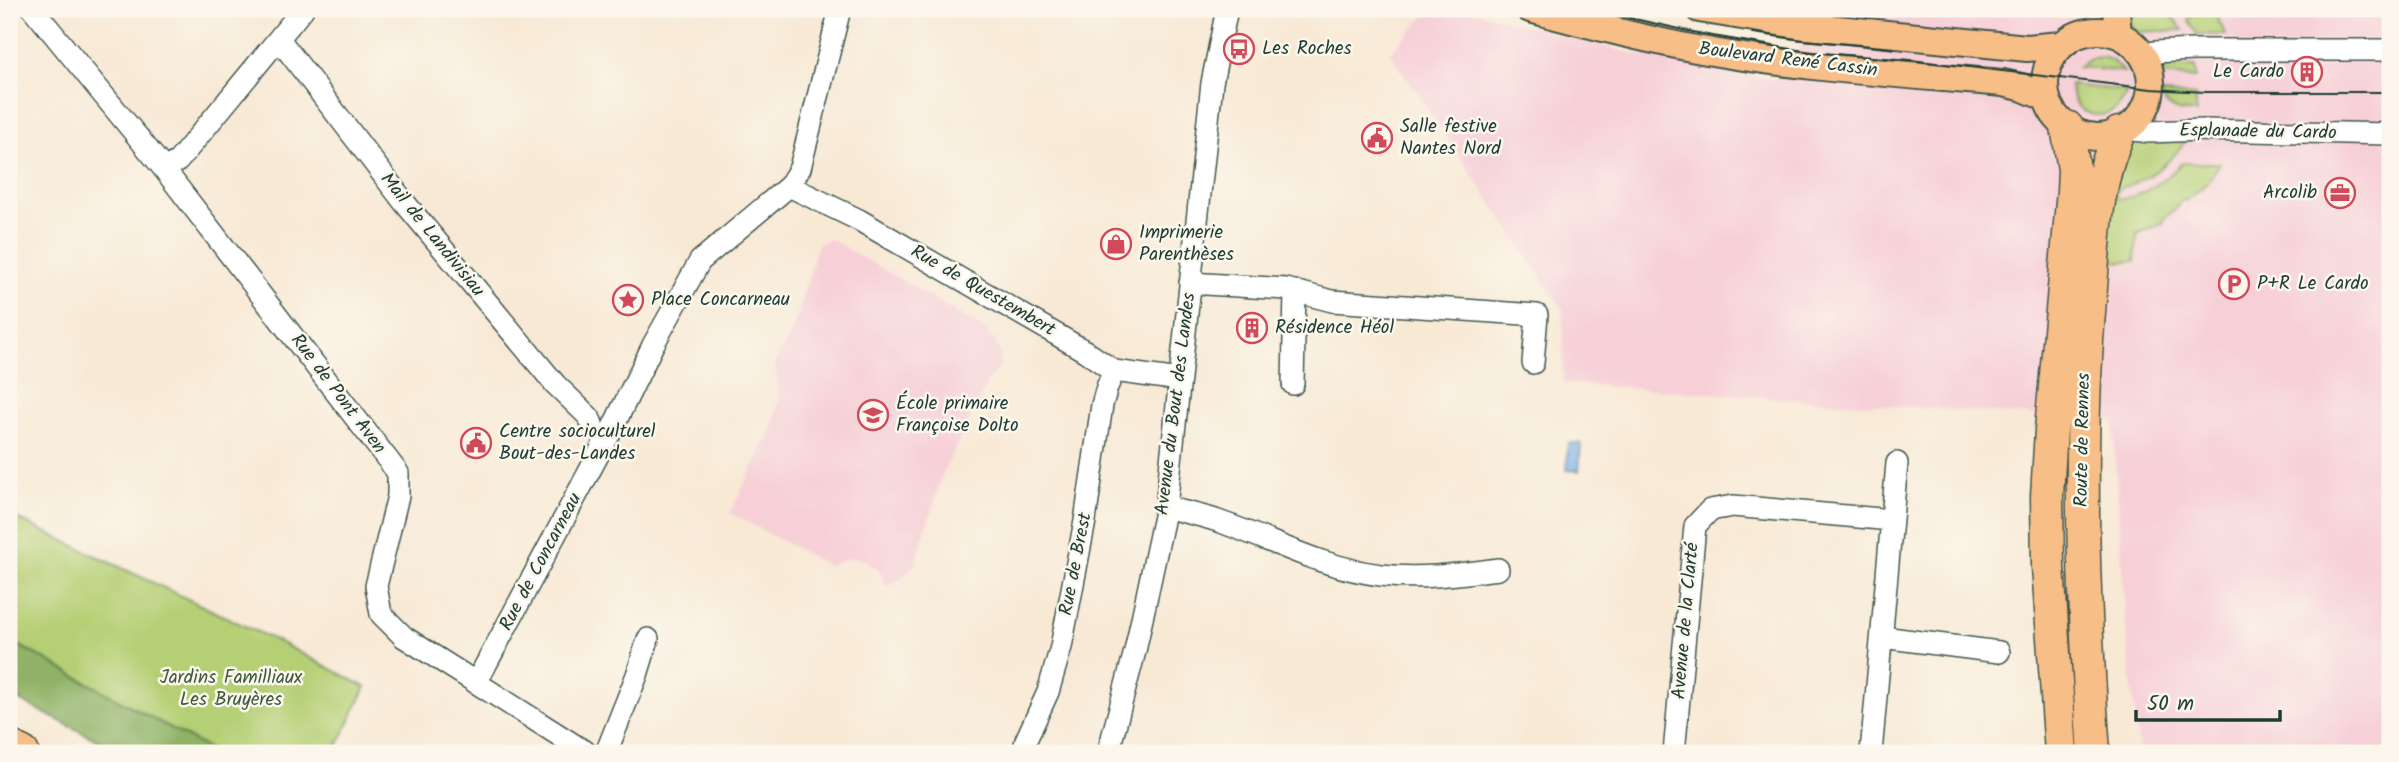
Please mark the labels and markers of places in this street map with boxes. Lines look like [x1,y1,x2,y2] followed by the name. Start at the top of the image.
[1222,32,1256,66] bus stop icon: Les Roches
[1262,34,1352,64] place label: Les Roches
[2290,55,2324,89] building icon: Le Cardo
[2213,57,2284,87] place label: Le Cardo
[1400,112,1501,164] place label: Salle festive Nantes Nord
[1360,121,1394,155] public building icon: Salle festive Nantes Nord
[2323,176,2357,210] office icon: Arcolib
[2263,178,2317,208] place label: Arcolib
[1139,218,1234,270] place label: Imprimerie Parenthèses
[1099,227,1133,261] shop icon: Imprimerie Parenthèses
[2217,267,2251,301] parking icon: P+R Le Cardo
[2257,269,2369,299] place label: P+R Le Cardo
[611,283,645,317] place icon: Place Concarneau
[651,285,790,315] place label: Place Concarneau
[1235,311,1269,345] building icon: Résidence Héol
[1275,313,1394,343] place label: Résidence Héol
[896,389,1019,441] place label: École primaire Françoise Dolto
[856,398,890,432] school or university icon: École primaire Françoise Dolto
[499,417,656,469] place label: Centre socioculturel Bout-des-Landes
[459,426,493,460] public building icon: Centre socioculturel Bout-des-Landes

